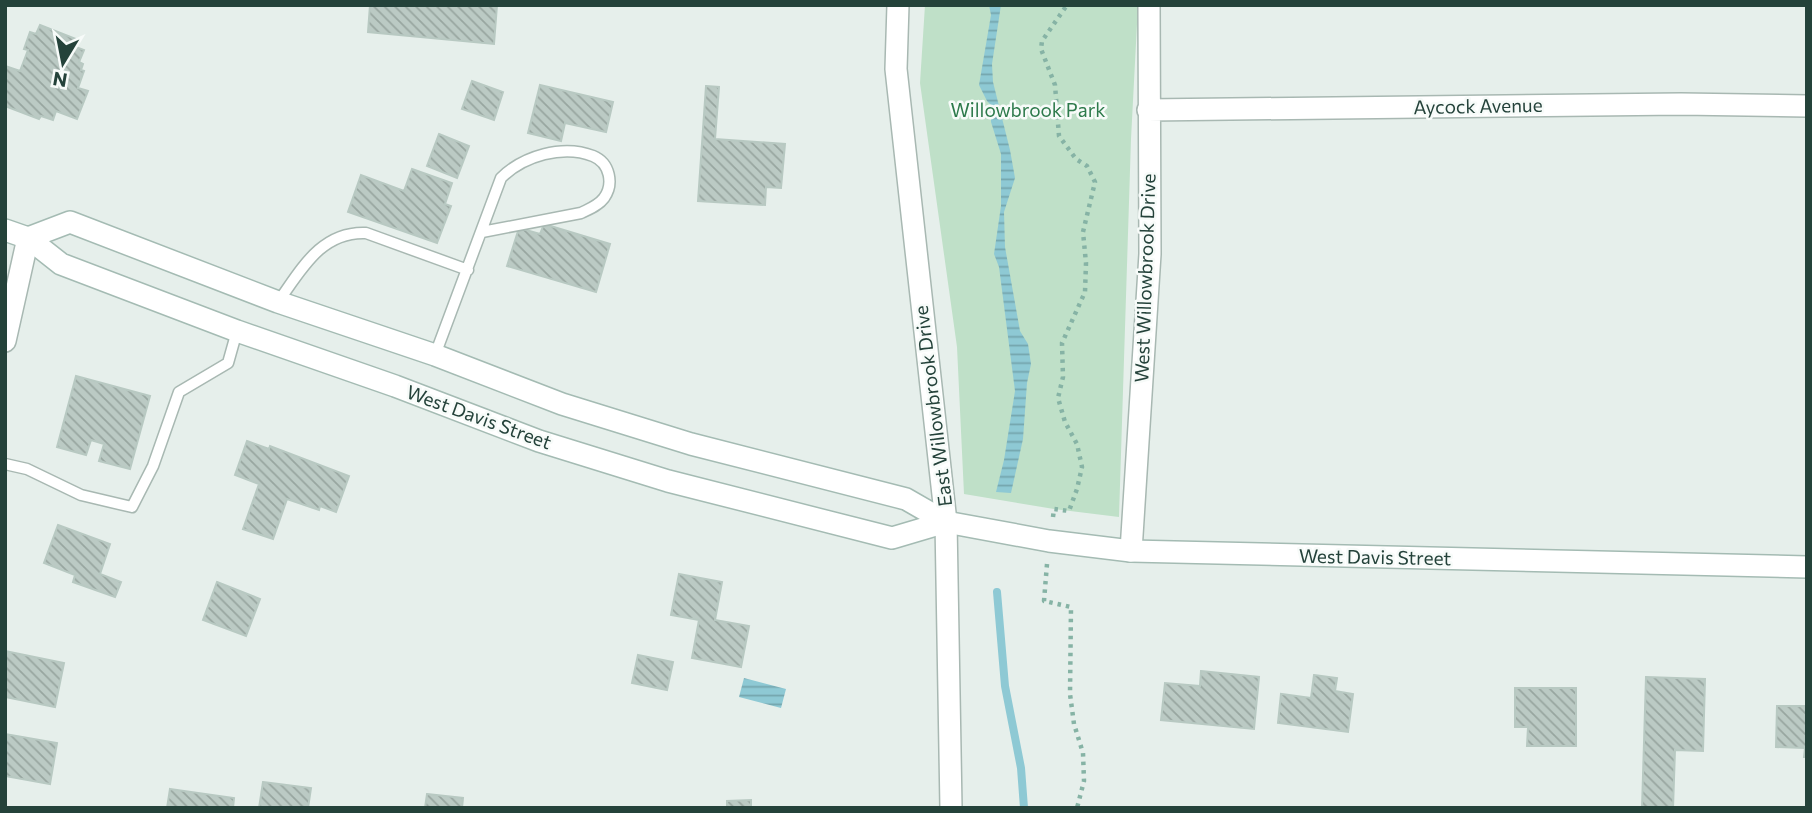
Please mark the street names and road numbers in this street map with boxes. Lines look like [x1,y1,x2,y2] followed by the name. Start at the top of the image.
[1413,93,1543,118] street label: Aycock Avenue
[1129,173,1160,383] street label: West Willowbrook Drive
[909,304,956,508] street label: East Willowbrook Drive
[404,380,555,453] street label: West Davis Street
[1299,544,1452,569] street label: West Davis Street

